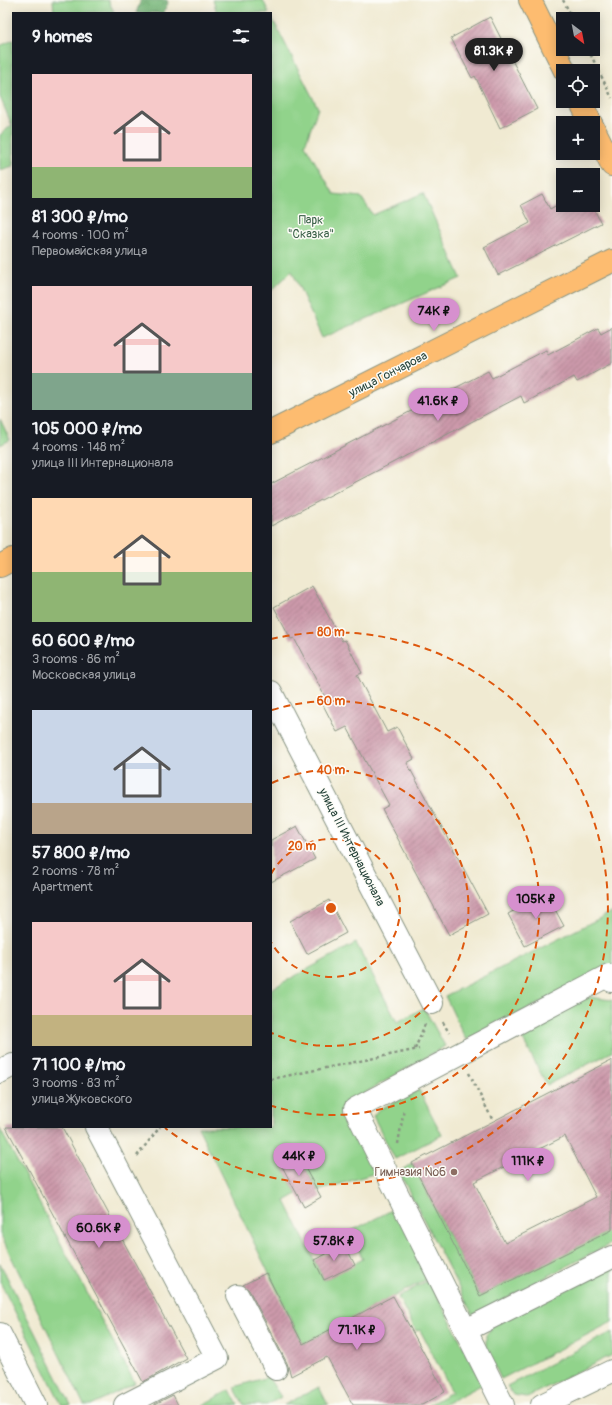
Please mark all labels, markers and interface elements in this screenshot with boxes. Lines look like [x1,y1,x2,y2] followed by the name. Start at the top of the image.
[556,12,600,56] north arrow
[556,12,600,212] map controls
[230,25,252,47] icon: filters
[32,26,92,47] text: 9 homes
[457,38,531,72] pin: 81.3K ₽
[474,43,514,59] text: 81.3K ₽
[556,64,600,108] button: locate
[106,100,178,172] icon: home
[556,116,600,160] button: +
[556,168,600,212] button: −
[32,206,128,227] text: 81 300 ₽/mo
[288,213,334,242] park label: Парк "Сказка"
[32,227,129,243] text: 4 rooms · 100 m²
[32,243,147,259] text: Первомайская улица
[406,298,462,332] pin: 74K ₽
[418,303,450,319] text: 74K ₽
[106,312,178,384] icon: home
[346,348,430,401] street label: улица Гончарова
[401,388,475,422] pin: 41.6K ₽
[417,393,459,409] text: 41.6K ₽
[32,418,142,439] text: 105 000 ₽/mo
[32,439,125,455] text: 4 rooms · 148 m²
[32,455,173,471] text: улица III Интернационала
[106,524,178,596] icon: home
[317,625,345,640] text: 80 m
[32,630,135,651] text: 60 600 ₽/mo
[32,651,120,667] text: 3 rooms · 86 m²
[32,667,136,683] text: Московская улица
[317,694,346,709] text: 60 m
[106,736,178,808] icon: home
[316,763,346,778] text: 40 m
[315,785,388,909] street label: улица III Интернационала
[288,839,316,854] text: 20 m
[32,842,130,863] text: 57 800 ₽/mo
[32,863,119,879] text: 2 rooms · 78 m²
[32,879,93,895] text: Apartment
[503,886,569,920] pin: 105K ₽
[516,891,556,907] text: 105K ₽
[324,901,338,915] centre of rings
[106,948,178,1020] icon: home
[32,1054,125,1075] text: 71 100 ₽/mo
[32,1075,120,1091] text: 3 rooms · 83 m²
[32,1091,132,1107] text: улица Жуковского
[271,1143,327,1177] pin: 44K ₽
[282,1148,316,1164] text: 44K ₽
[495,1148,561,1182] pin: 111K ₽
[511,1153,545,1169] text: 111K ₽
[375,1165,446,1180] place label: Гимназия №6
[449,1167,459,1177] marker: Гимназия №6
[62,1215,136,1249] pin: 60.6K ₽
[76,1220,122,1236] text: 60.6K ₽
[297,1228,371,1262] pin: 57.8K ₽
[313,1233,355,1249] text: 57.8K ₽
[320,1317,394,1351] pin: 71.1K ₽
[338,1322,376,1338] text: 71.1K ₽

